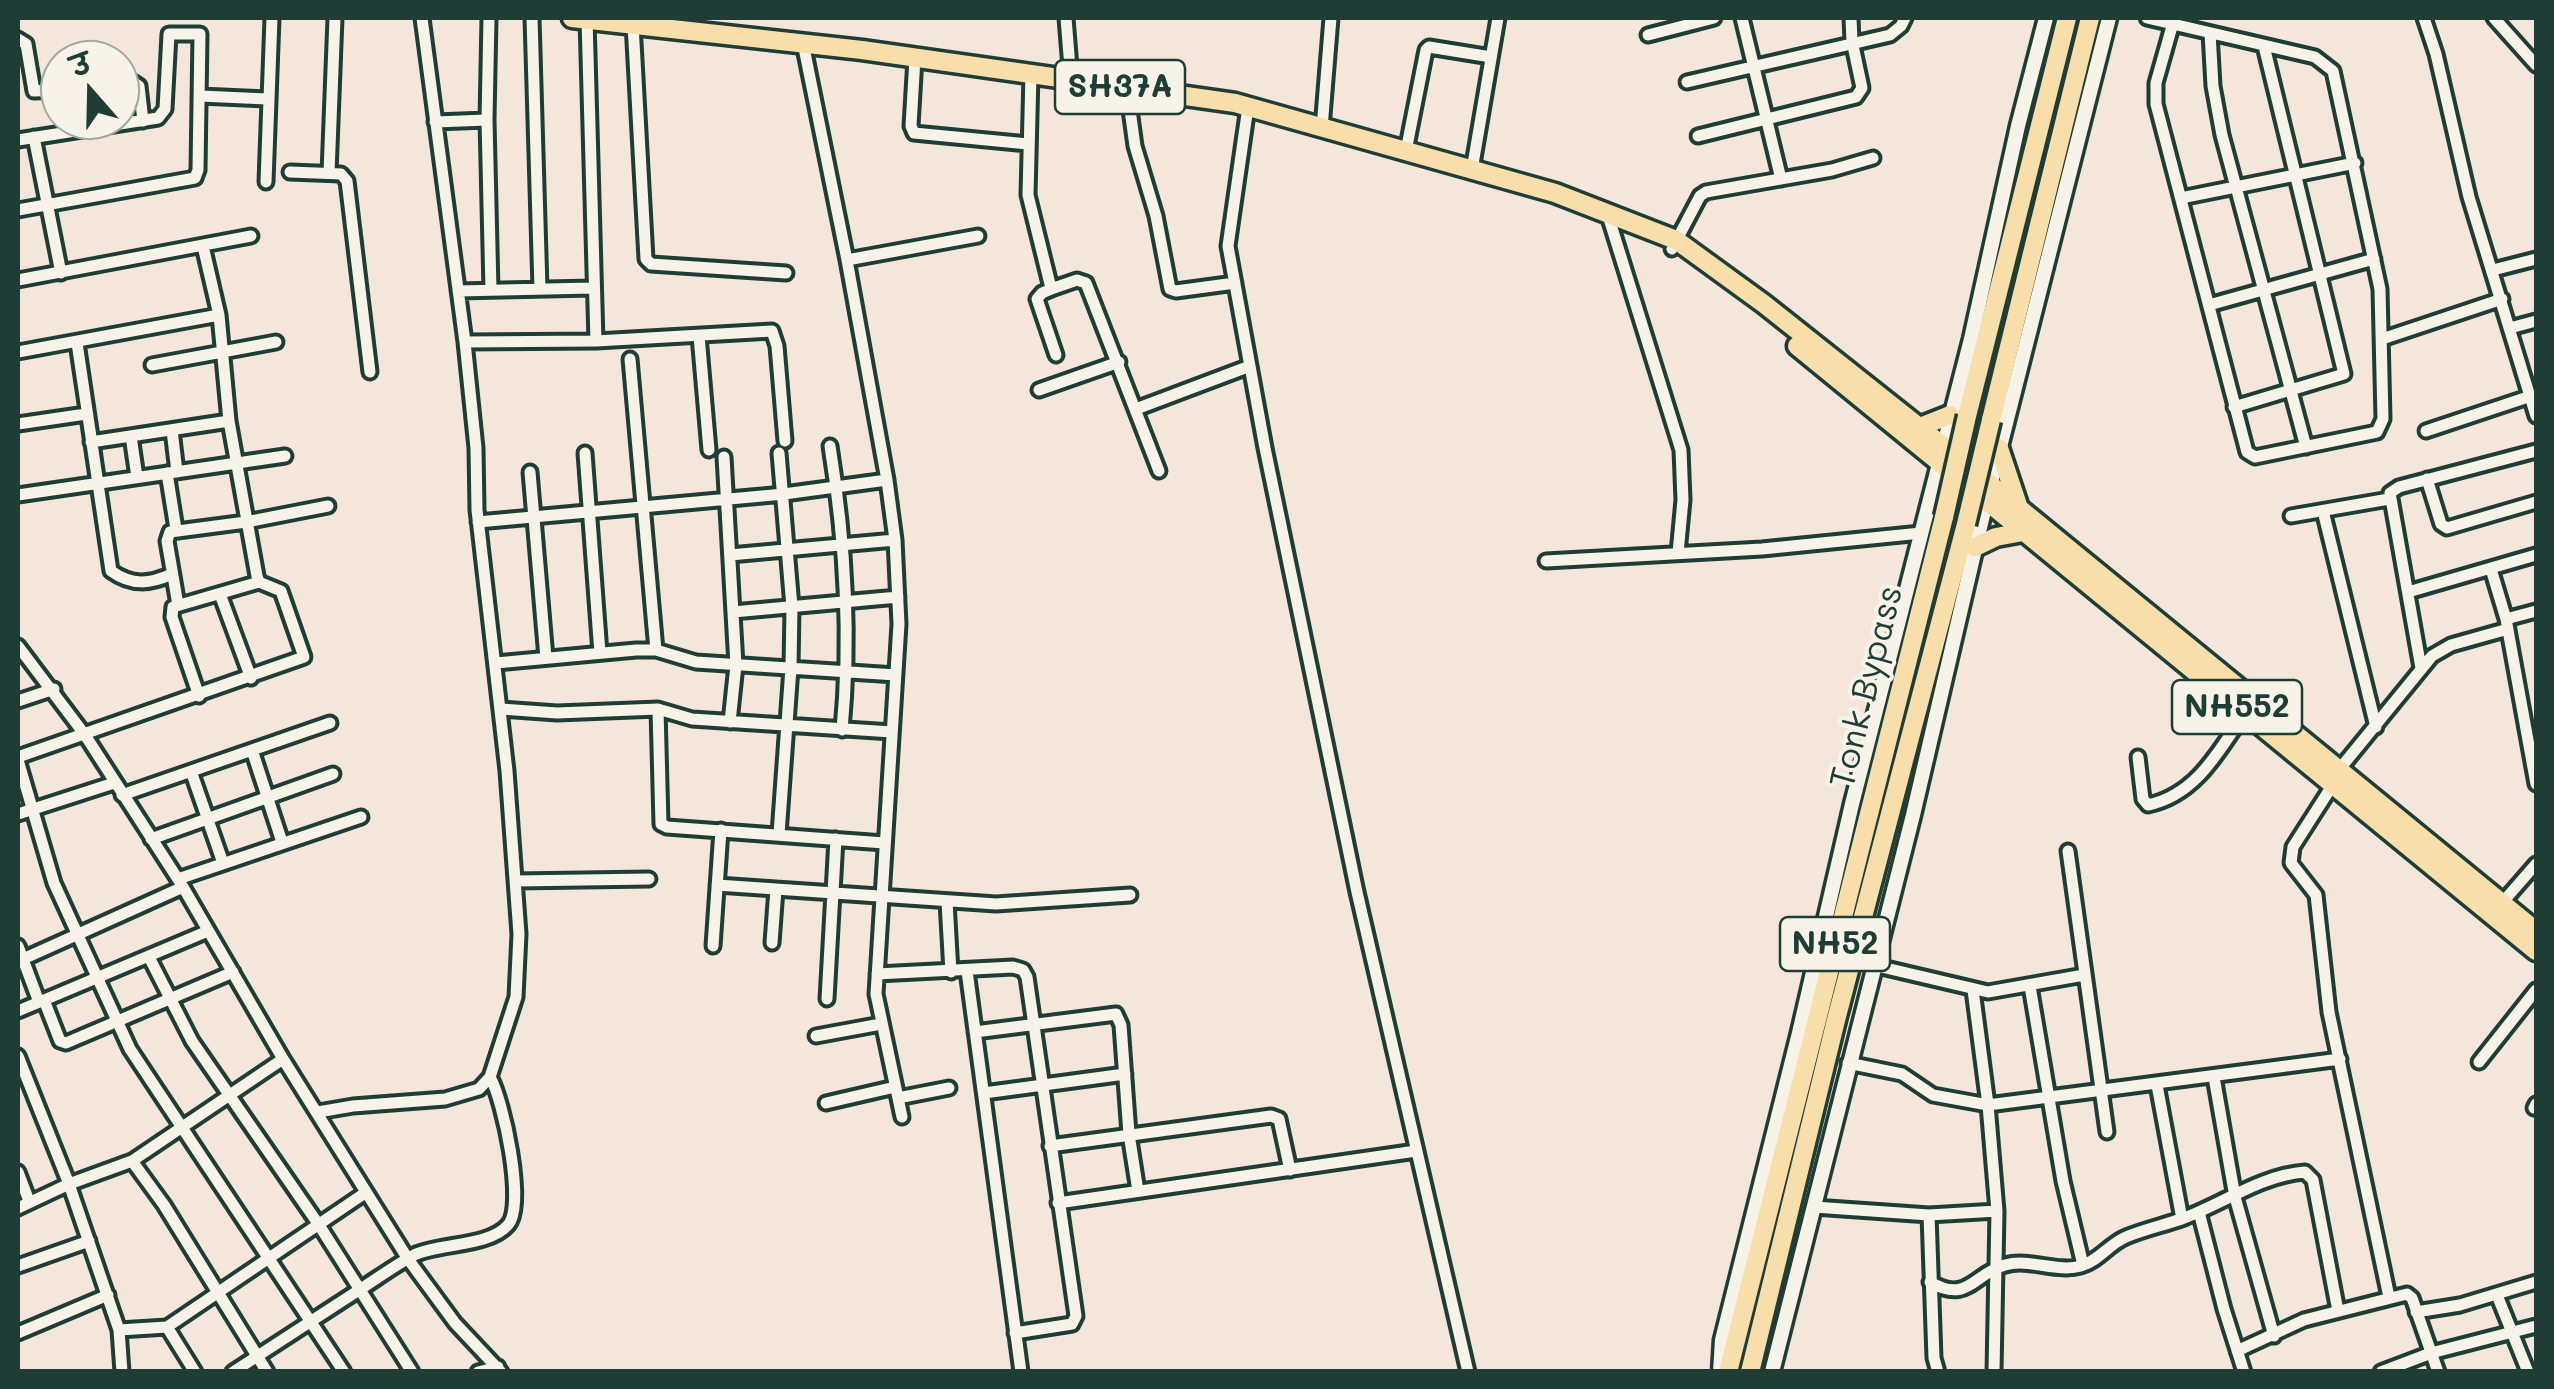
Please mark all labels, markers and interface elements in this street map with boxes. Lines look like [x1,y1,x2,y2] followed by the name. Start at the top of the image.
[40,40,140,140] north arrow
[66,44,95,84] text: उ
[1055,60,1185,114] road number: SH37A
[1822,582,1912,792] street label: Tonk Bypass
[2172,680,2302,734] road number: NH552
[1780,917,1890,971] road number: NH52

